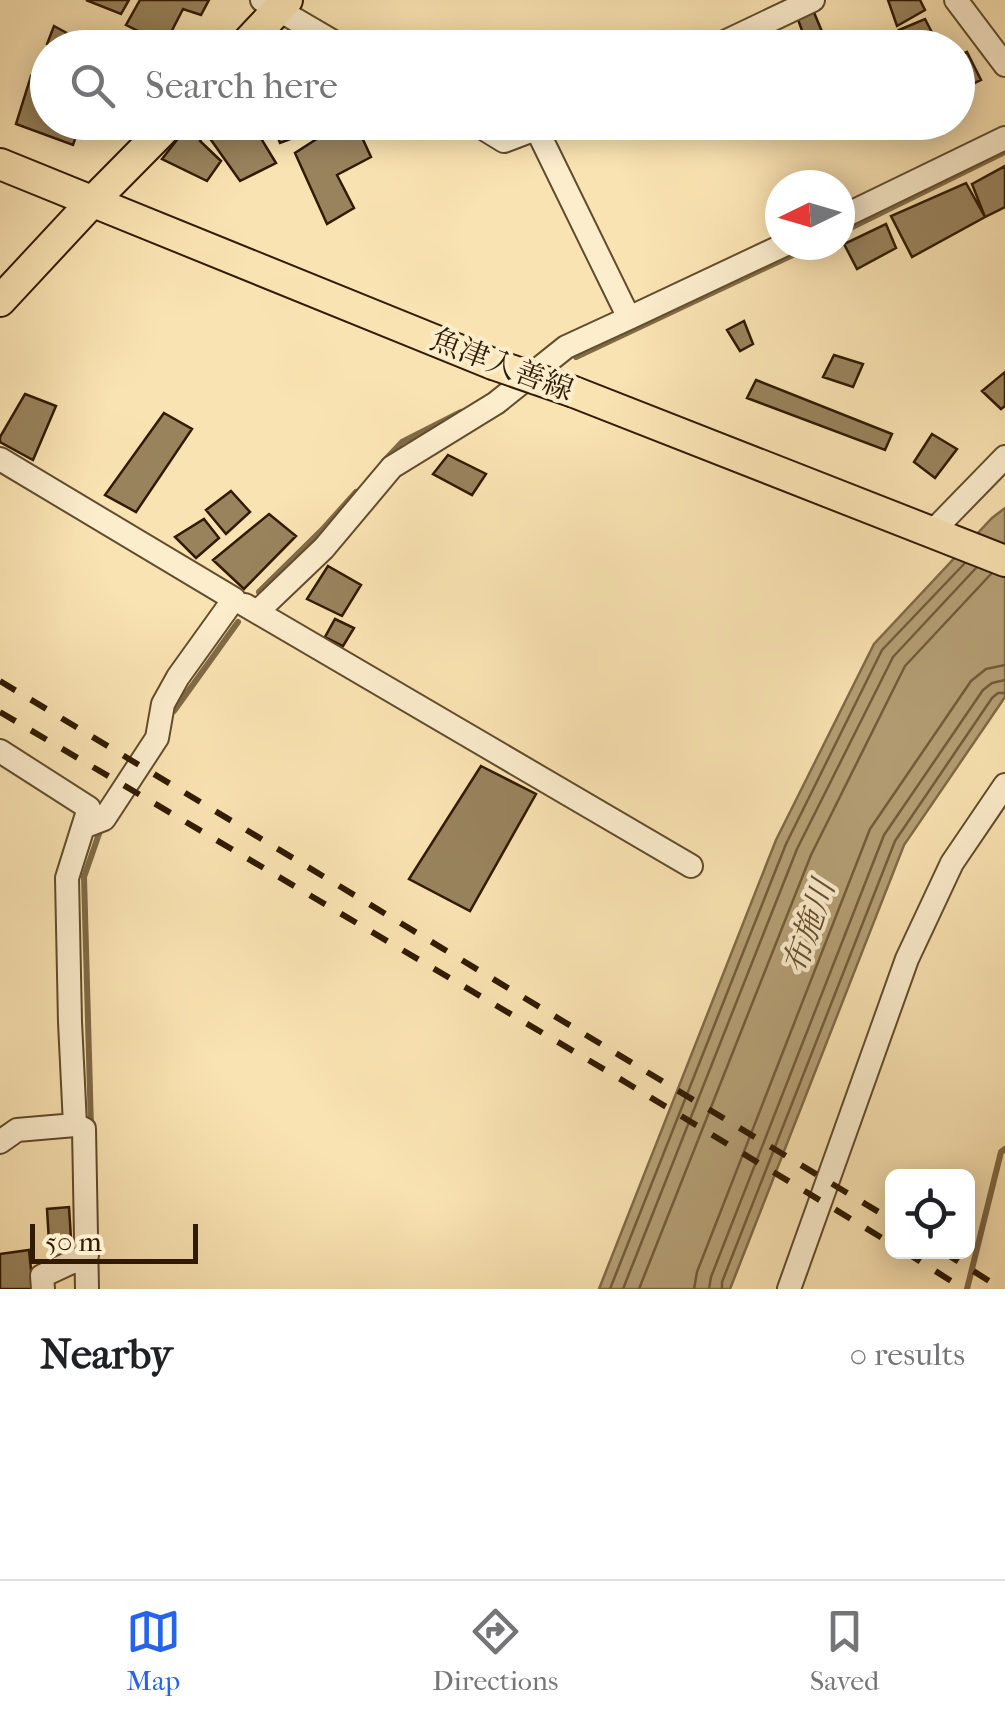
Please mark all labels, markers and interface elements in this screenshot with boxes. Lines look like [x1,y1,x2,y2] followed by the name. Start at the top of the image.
[30,30,975,140] search box
[65,58,120,113] icon: search
[145,63,338,108] text: Search here
[765,170,855,260] north arrow
[426,322,578,408] street label: 魚津入善線
[776,873,843,978] water label: 布施川
[885,1169,975,1259] map controls
[885,1169,975,1259] button: locate
[30,1219,198,1264] scale bar
[45,1225,102,1258] text: 50 m
[40,1330,172,1379] text: Nearby
[849,1336,965,1373] text: 0 results
[126,1604,181,1697] tab: Map
[432,1604,558,1697] tab: Directions
[810,1604,879,1697] tab: Saved

